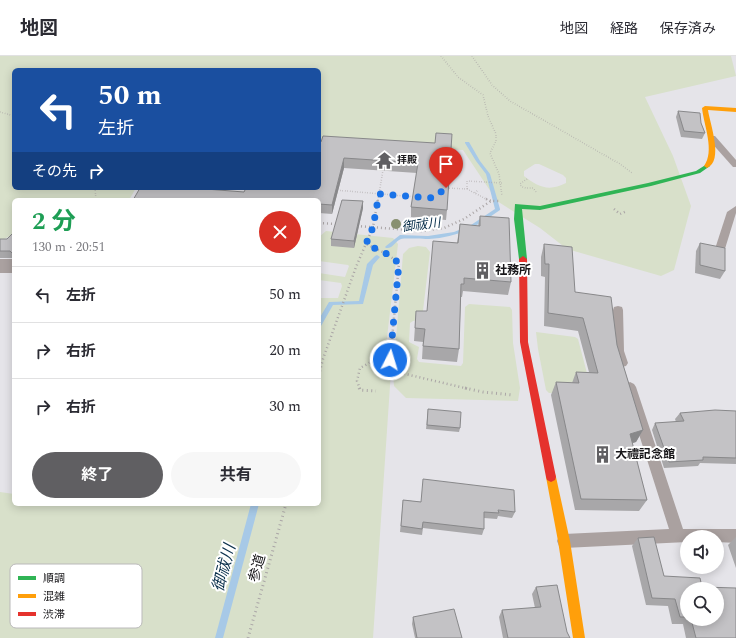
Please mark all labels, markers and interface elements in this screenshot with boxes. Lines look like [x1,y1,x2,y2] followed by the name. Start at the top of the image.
[20,14,58,43] text: 地図
[560,18,588,39] text: 地図
[610,18,638,39] text: 経路
[660,18,716,39] text: 保存済み
[98,74,162,117] text: 50 m
[32,84,84,136] icon: left
[98,115,134,142] text: 左折
[429,147,463,188] pin
[374,150,394,170] temple icon: 拝殿
[397,152,417,168] place label: 拝殿
[435,153,457,175] icon: arrive
[32,160,77,183] text: その先
[85,160,107,182] icon: right
[32,204,75,240] text: 2 分
[259,211,301,253] button: close
[400,212,444,237] water label: 御祓川
[32,237,105,257] text: 130 m · 20:51
[472,260,492,280] building icon: 社務所
[495,261,531,280] place label: 社務所
[269,283,301,306] text: 50 m
[32,284,54,306] icon: left
[66,284,96,307] text: 左折
[269,339,301,362] text: 20 m
[369,339,411,381] position arrow
[32,340,54,362] icon: right
[66,340,96,363] text: 右折
[269,395,301,418] text: 30 m
[32,396,54,418] icon: right
[66,396,96,419] text: 右折
[592,444,612,464] building icon: 大禮記念館
[615,445,675,464] place label: 大禮記念館
[32,452,163,498] button: 終了
[171,452,301,498] button: 共有
[680,530,724,626] map controls
[680,530,724,574] button: sound
[206,540,242,594] water label: 御祓川
[243,552,271,584] street label: 参道
[10,564,142,628] legend
[43,570,65,587] text: 順調
[680,582,724,626] button: search
[43,588,65,605] text: 混雑
[43,606,65,623] text: 渋滞

